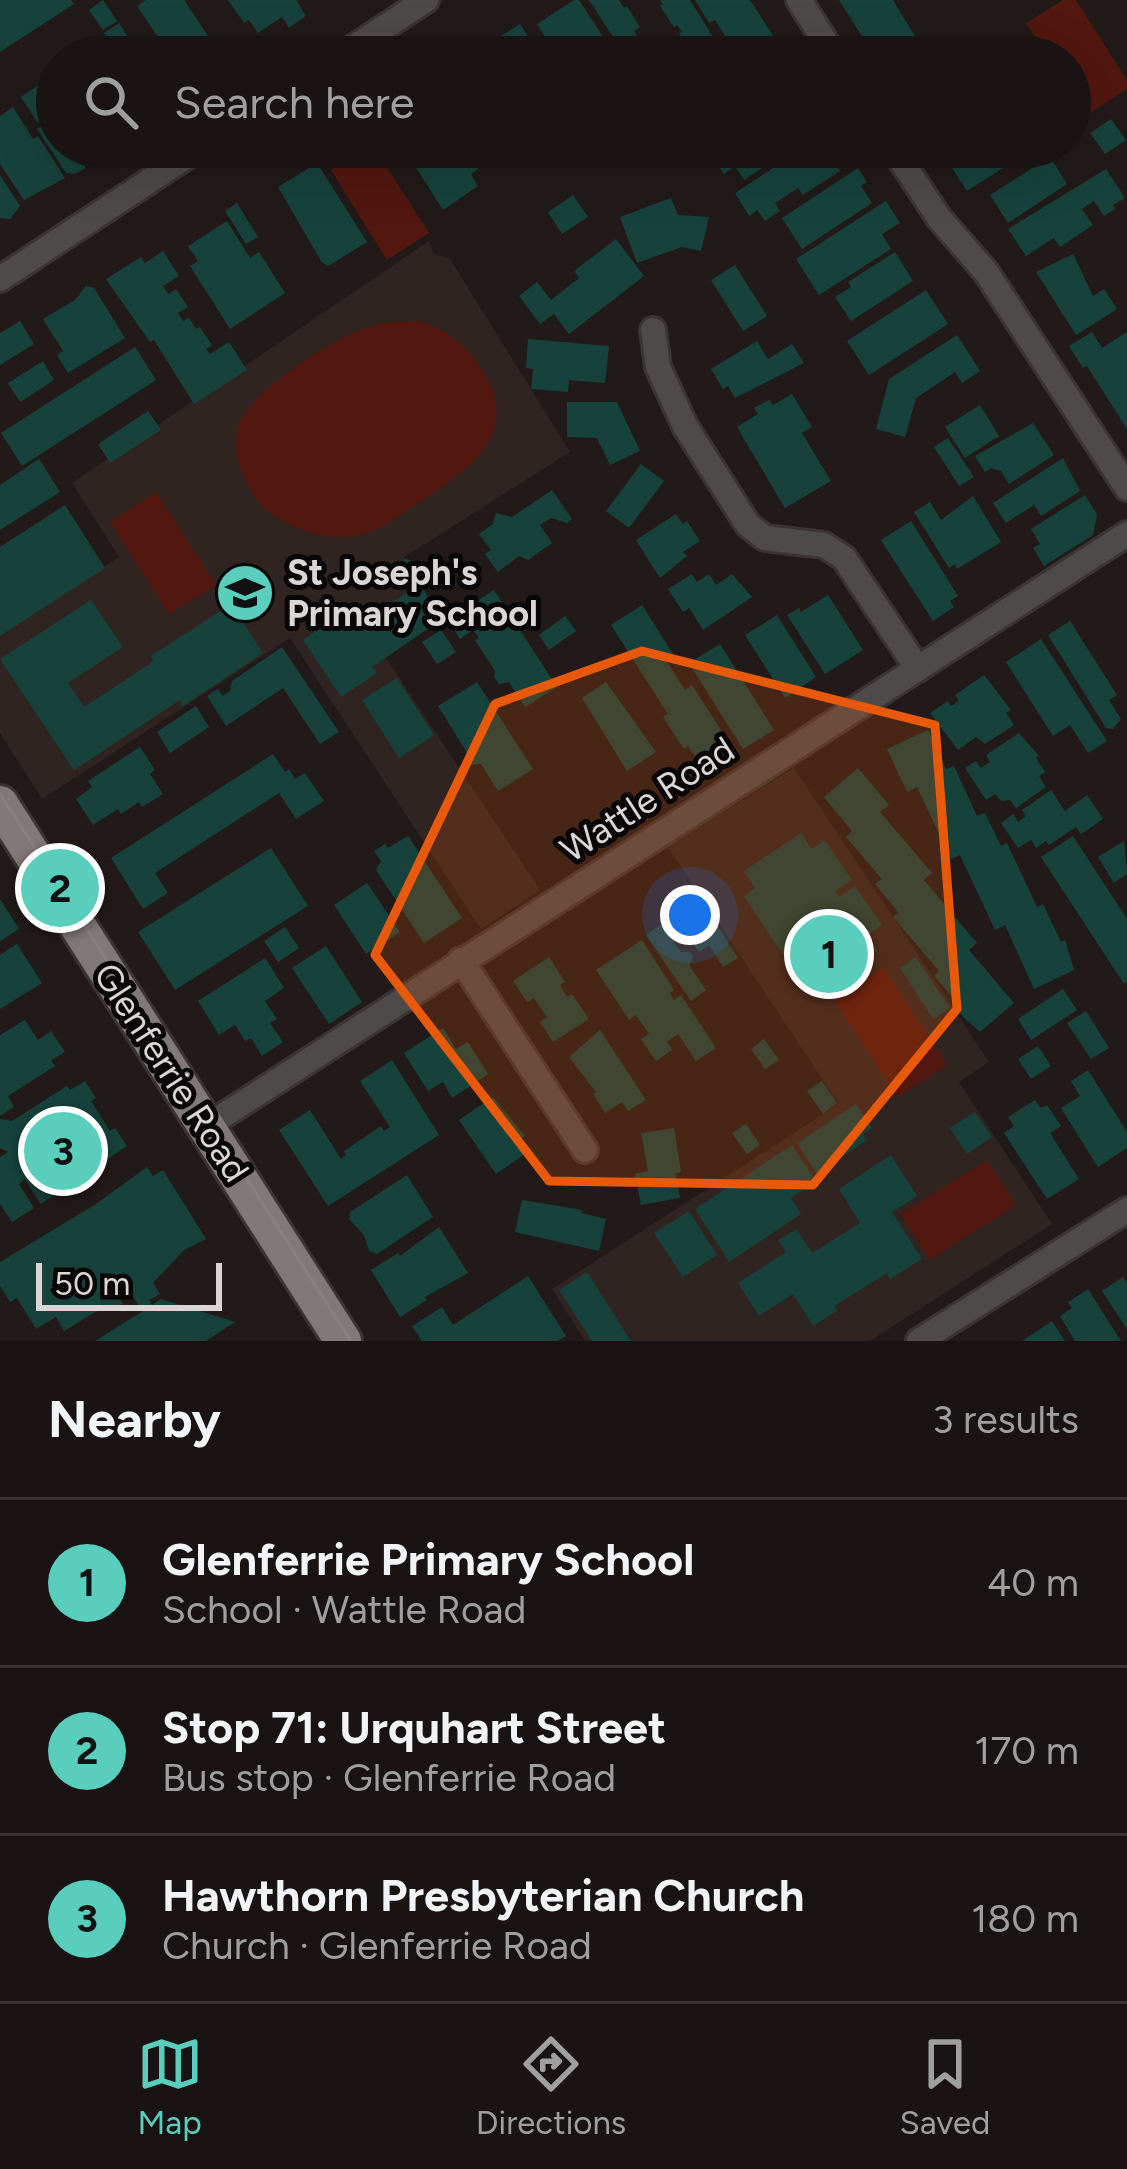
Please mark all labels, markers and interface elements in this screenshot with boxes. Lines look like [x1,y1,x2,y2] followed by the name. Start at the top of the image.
[36,36,1091,168] search box
[78,69,144,135] icon: search
[174,75,414,129] text: Search here
[287,551,538,635] place label: St Joseph's Primary School
[214,562,276,624] school or university icon: St Joseph's Primary School
[553,727,742,871] street label: Wattle Road
[21,843,99,933] pin: 2
[660,885,720,945] your location
[790,909,868,999] pin: 1
[85,955,258,1190] street label: Glenferrie Road
[24,1106,102,1196] pin: 3
[36,1257,222,1310] scale bar
[54,1264,130,1303] text: 50 m
[48,1389,221,1450] text: Nearby
[932,1396,1079,1443] text: 3 results
[162,1532,694,1586] text: Glenferrie Primary School
[79,1559,95,1606] text: 1
[987,1559,1079,1606] text: 40 m
[162,1586,526,1633] text: School · Wattle Road
[162,1700,666,1754] text: Stop 71: Urquhart Street
[76,1727,98,1774] text: 2
[974,1727,1079,1774] text: 170 m
[162,1754,616,1801] text: Bus stop · Glenferrie Road
[162,1868,804,1922] text: Hawthorn Presbyterian Church
[76,1895,98,1942] text: 3
[971,1895,1079,1942] text: 180 m
[162,1922,592,1969] text: Church · Glenferrie Road
[137,2031,203,2142] tab: Map
[476,2031,626,2142] tab: Directions
[899,2031,990,2142] tab: Saved

